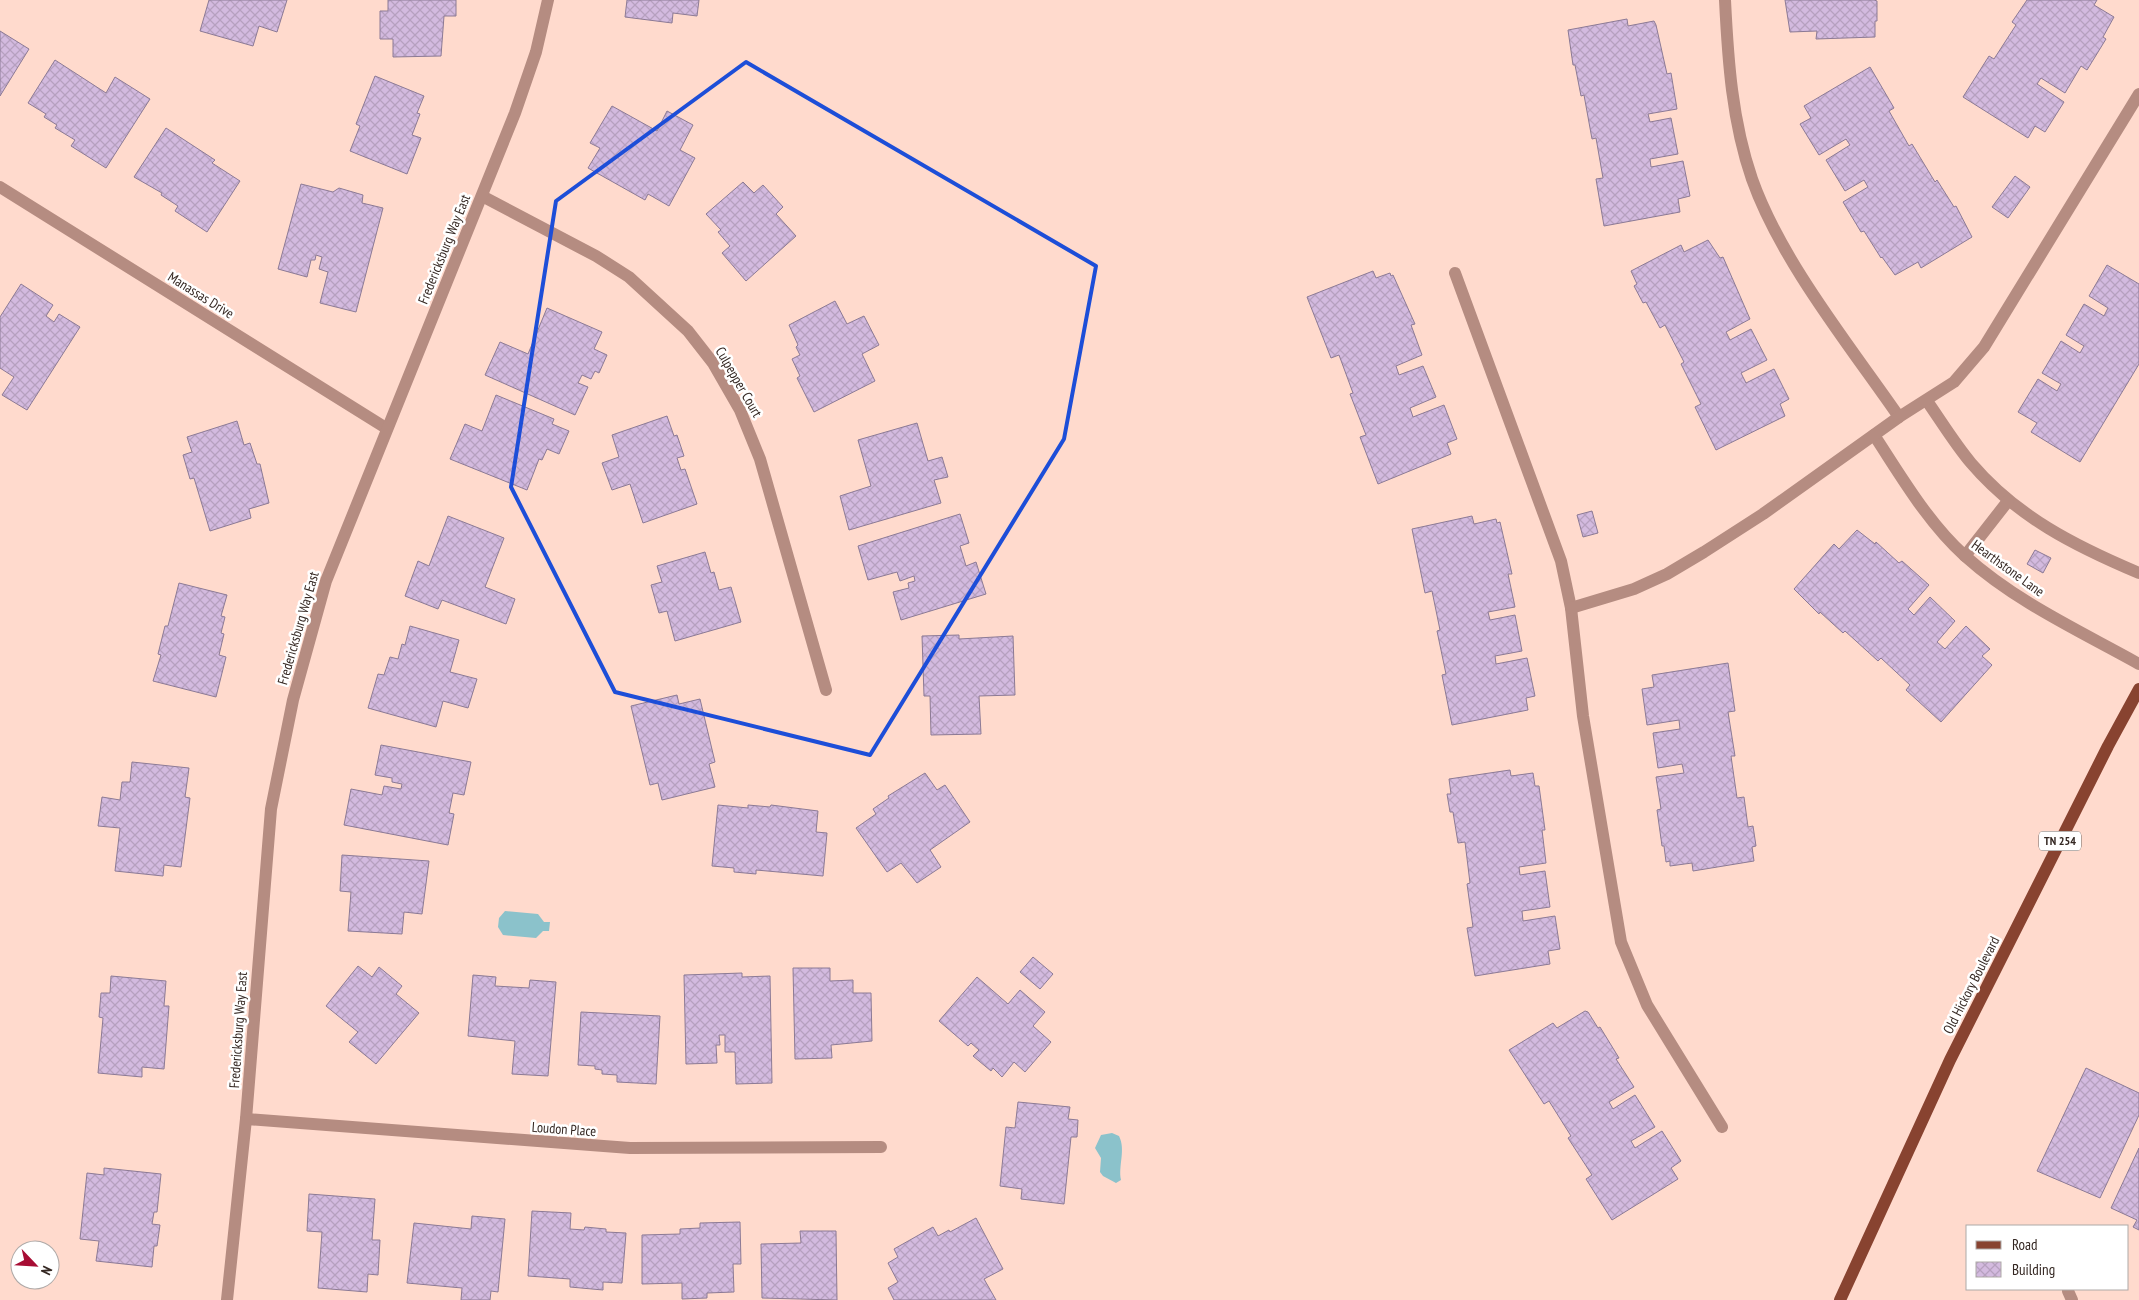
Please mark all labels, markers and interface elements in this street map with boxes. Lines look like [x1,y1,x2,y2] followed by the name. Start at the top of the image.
[414,191,474,306] street label: Fredericksburg Way East
[165,268,238,322] street label: Manassas Drive
[712,344,766,421] street label: Culpepper Court
[1968,536,2048,601] street label: Hearthstone Lane
[273,569,323,687] street label: Fredericksburg Way East
[2039,831,2081,850] road number: TN 254
[1939,933,2003,1037] street label: Old Hickory Boulevard
[225,971,251,1089] street label: Fredericksburg Way East
[531,1118,597,1140] street label: Loudon Place
[1966,1225,2129,1290] legend
[2012,1235,2038,1254] text: Road
[10,1240,60,1290] north arrow
[2012,1260,2055,1279] text: Building
[37,1263,57,1278] text: N

